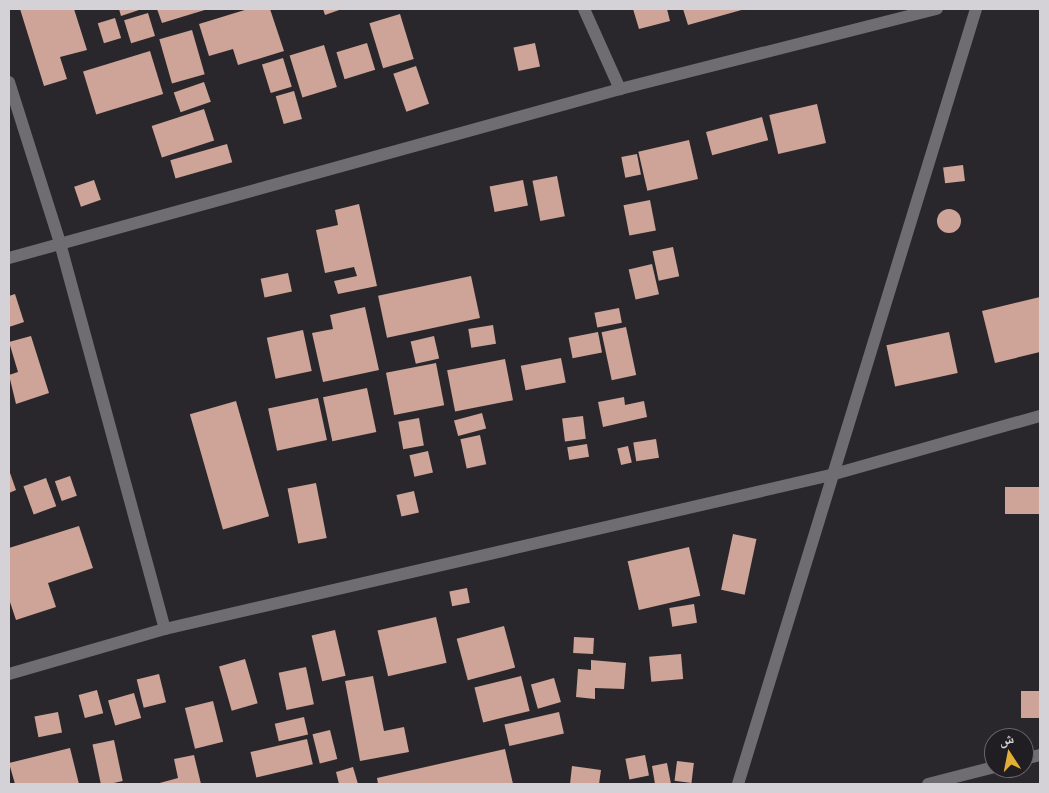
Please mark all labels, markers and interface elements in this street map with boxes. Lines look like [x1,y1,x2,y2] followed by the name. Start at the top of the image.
[984,728,1034,778] north arrow
[998,730,1015,749] text: ش

